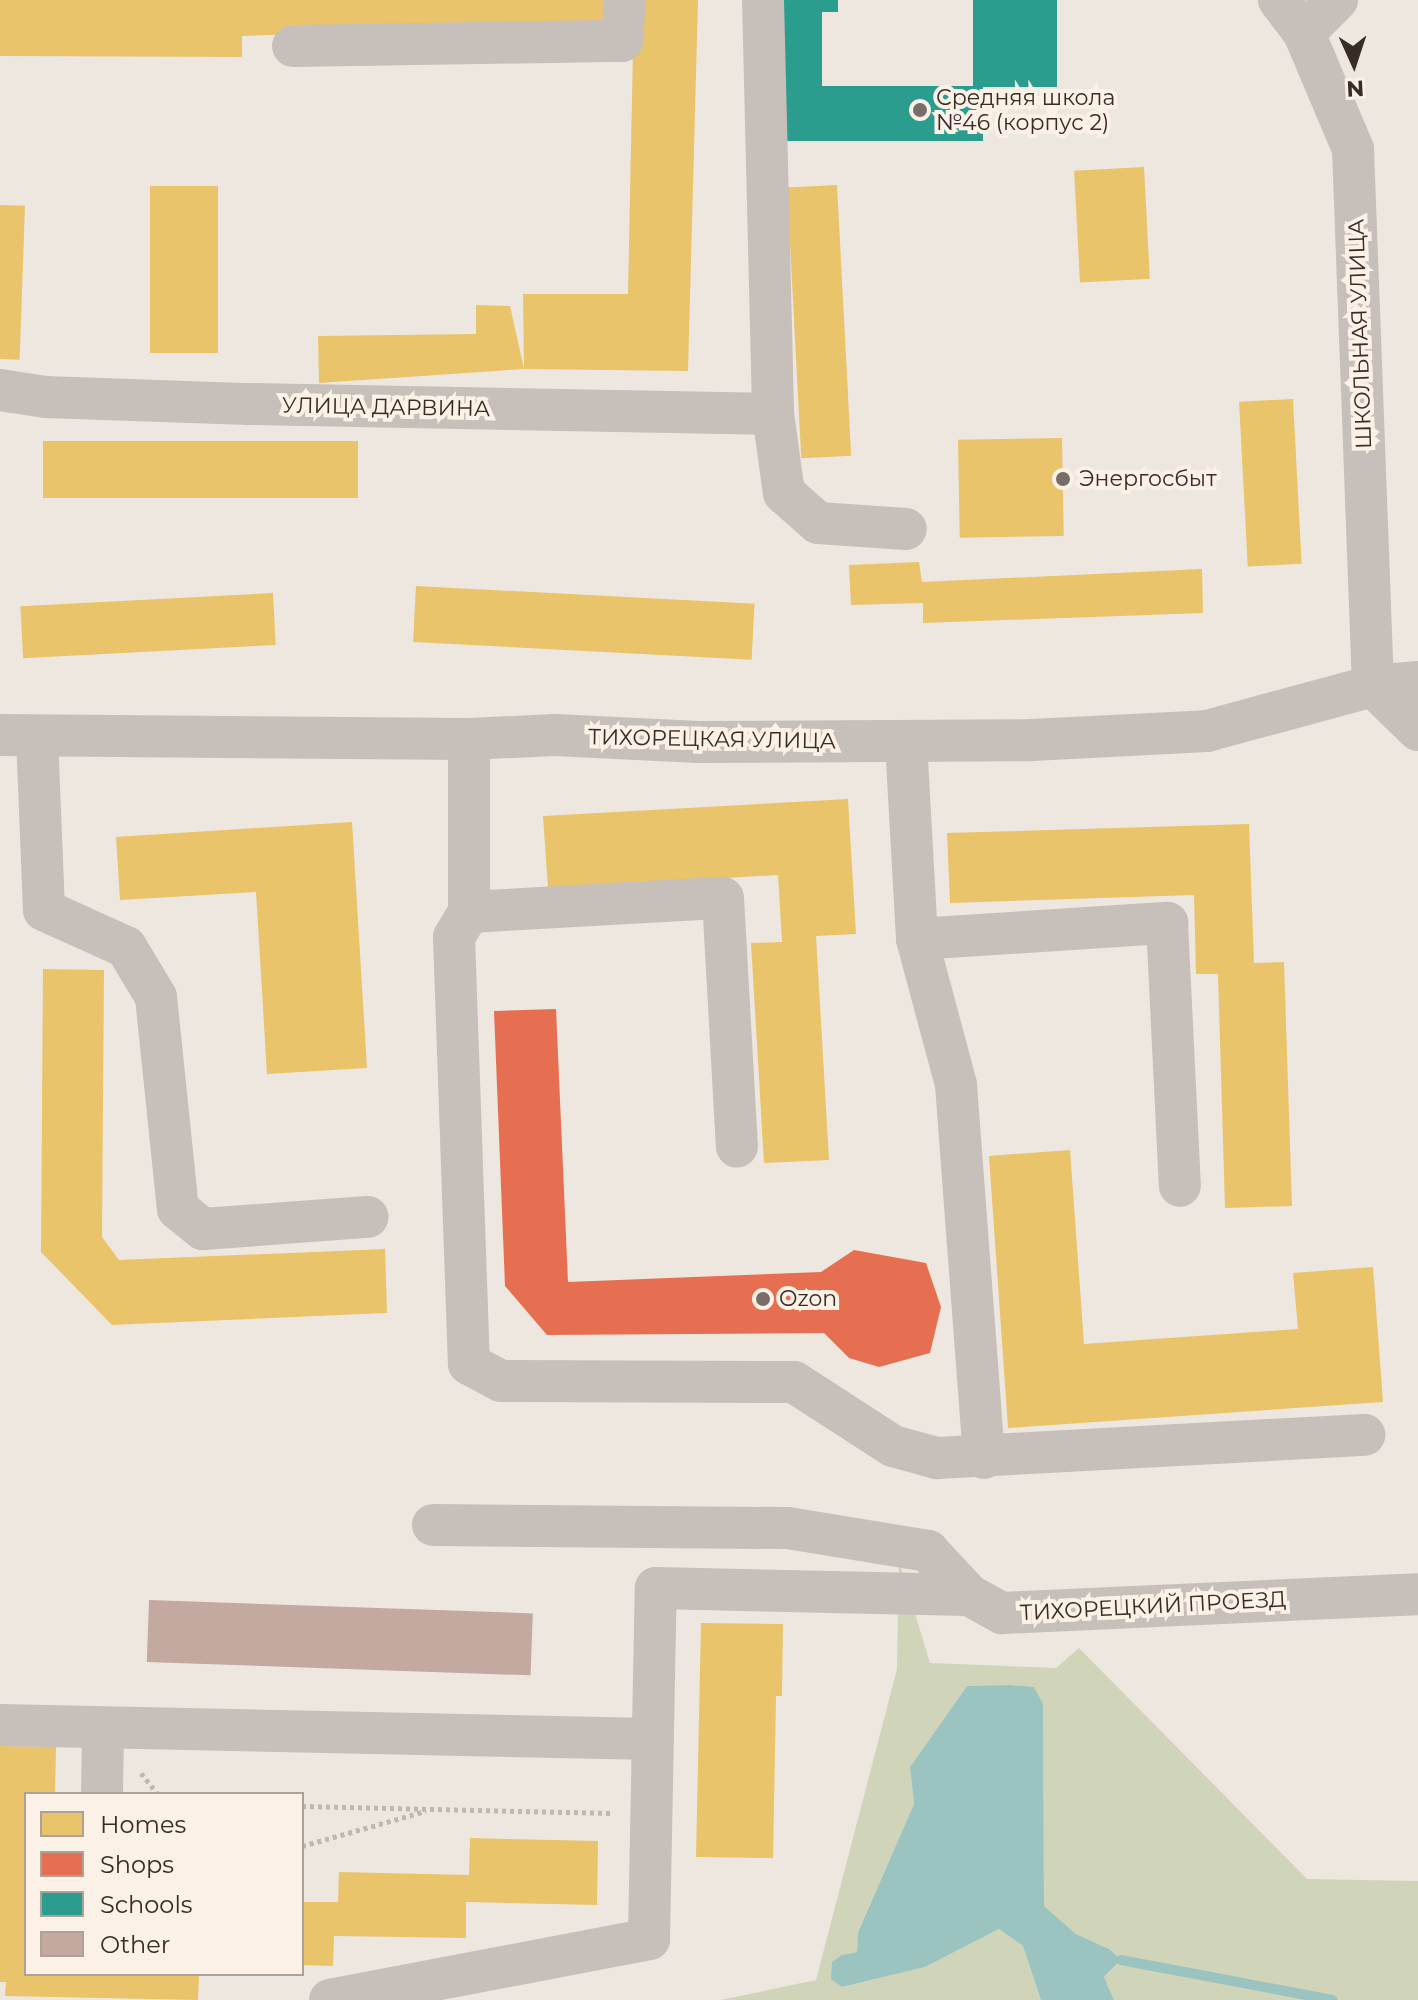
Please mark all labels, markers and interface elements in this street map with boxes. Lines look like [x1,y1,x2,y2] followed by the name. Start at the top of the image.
[1314,24,1394,104] north arrow
[1346,75,1365,102] text: N
[936,84,1115,136] place label: Средняя школа №46 (корпус 2)
[911,101,929,119] marker: Средняя школа №46 (корпус 2)
[1343,219,1377,449] street label: ШКОЛЬНАЯ УЛИЦА
[282,392,490,422] street label: УЛИЦА ДАРВИНА
[1079,466,1217,492] place label: Энергосбыт
[1054,470,1072,488] marker: Энергосбыт
[588,724,836,754] street label: ТИХОРЕЦКАЯ УЛИЦА
[779,1286,837,1312] place label: Ozon
[754,1290,772,1308] marker: Ozon
[1019,1586,1287,1626] street label: ТИХОРЕЦКИЙ ПРОЕЗД
[24,1792,304,1976] legend
[100,1810,186,1839] text: Homes
[100,1850,174,1879] text: Shops
[100,1890,193,1919] text: Schools
[100,1930,170,1959] text: Other

